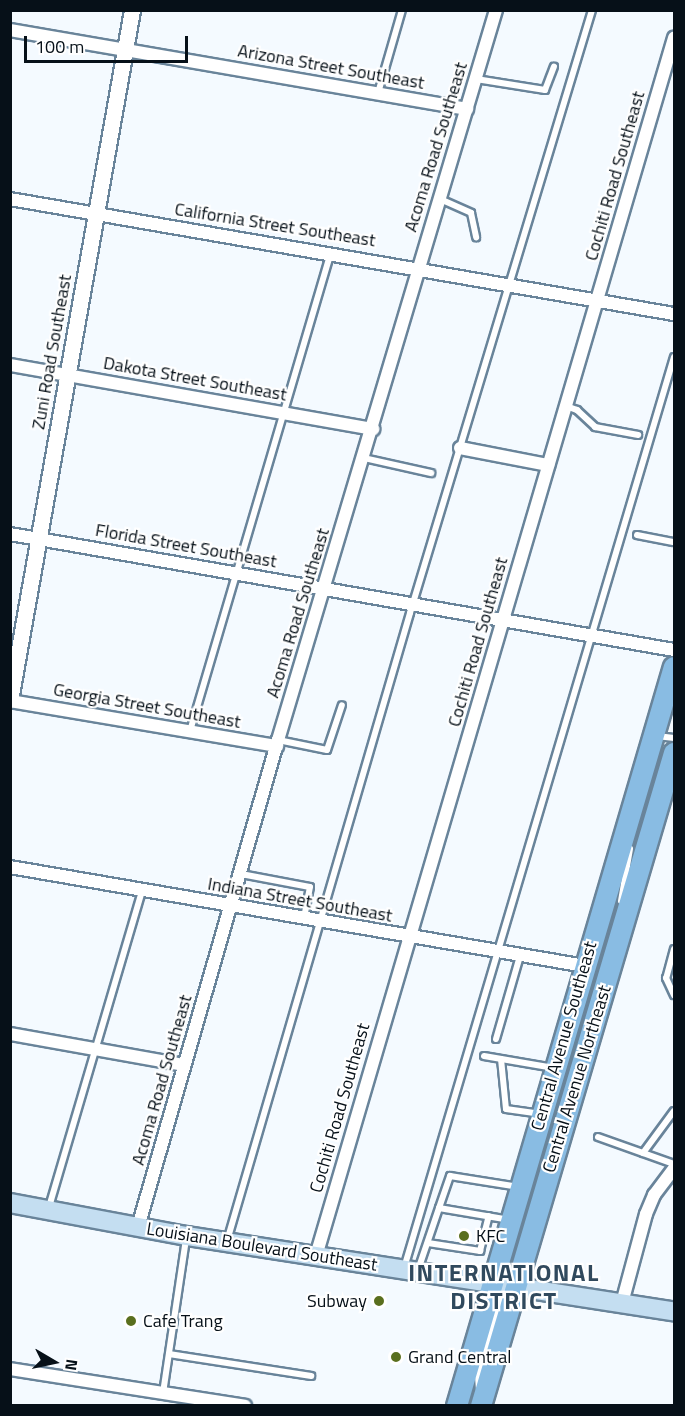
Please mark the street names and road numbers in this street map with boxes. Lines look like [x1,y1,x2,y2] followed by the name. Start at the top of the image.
[236,40,426,94] street label: Arizona Street Southeast
[400,59,472,235] street label: Acoma Road Southeast
[580,89,650,263] street label: Cochiti Road Southeast
[173,198,377,252] street label: California Street Southeast
[28,273,76,431] street label: Zuni Road Southeast
[102,352,288,406] street label: Dakota Street Southeast
[94,519,278,573] street label: Florida Street Southeast
[262,525,334,701] street label: Acoma Road Southeast
[443,555,513,729] street label: Cochiti Road Southeast
[52,679,242,733] street label: Georgia Street Southeast
[206,873,394,927] street label: Indiana Street Southeast
[527,939,601,1133] street label: Central Avenue Southeast
[538,983,616,1175] street label: Central Avenue Northeast
[127,992,197,1168] street label: Acoma Road Southeast
[305,1021,375,1195] street label: Cochiti Road Southeast
[145,1218,379,1276] street label: Louisiana Boulevard Southeast

